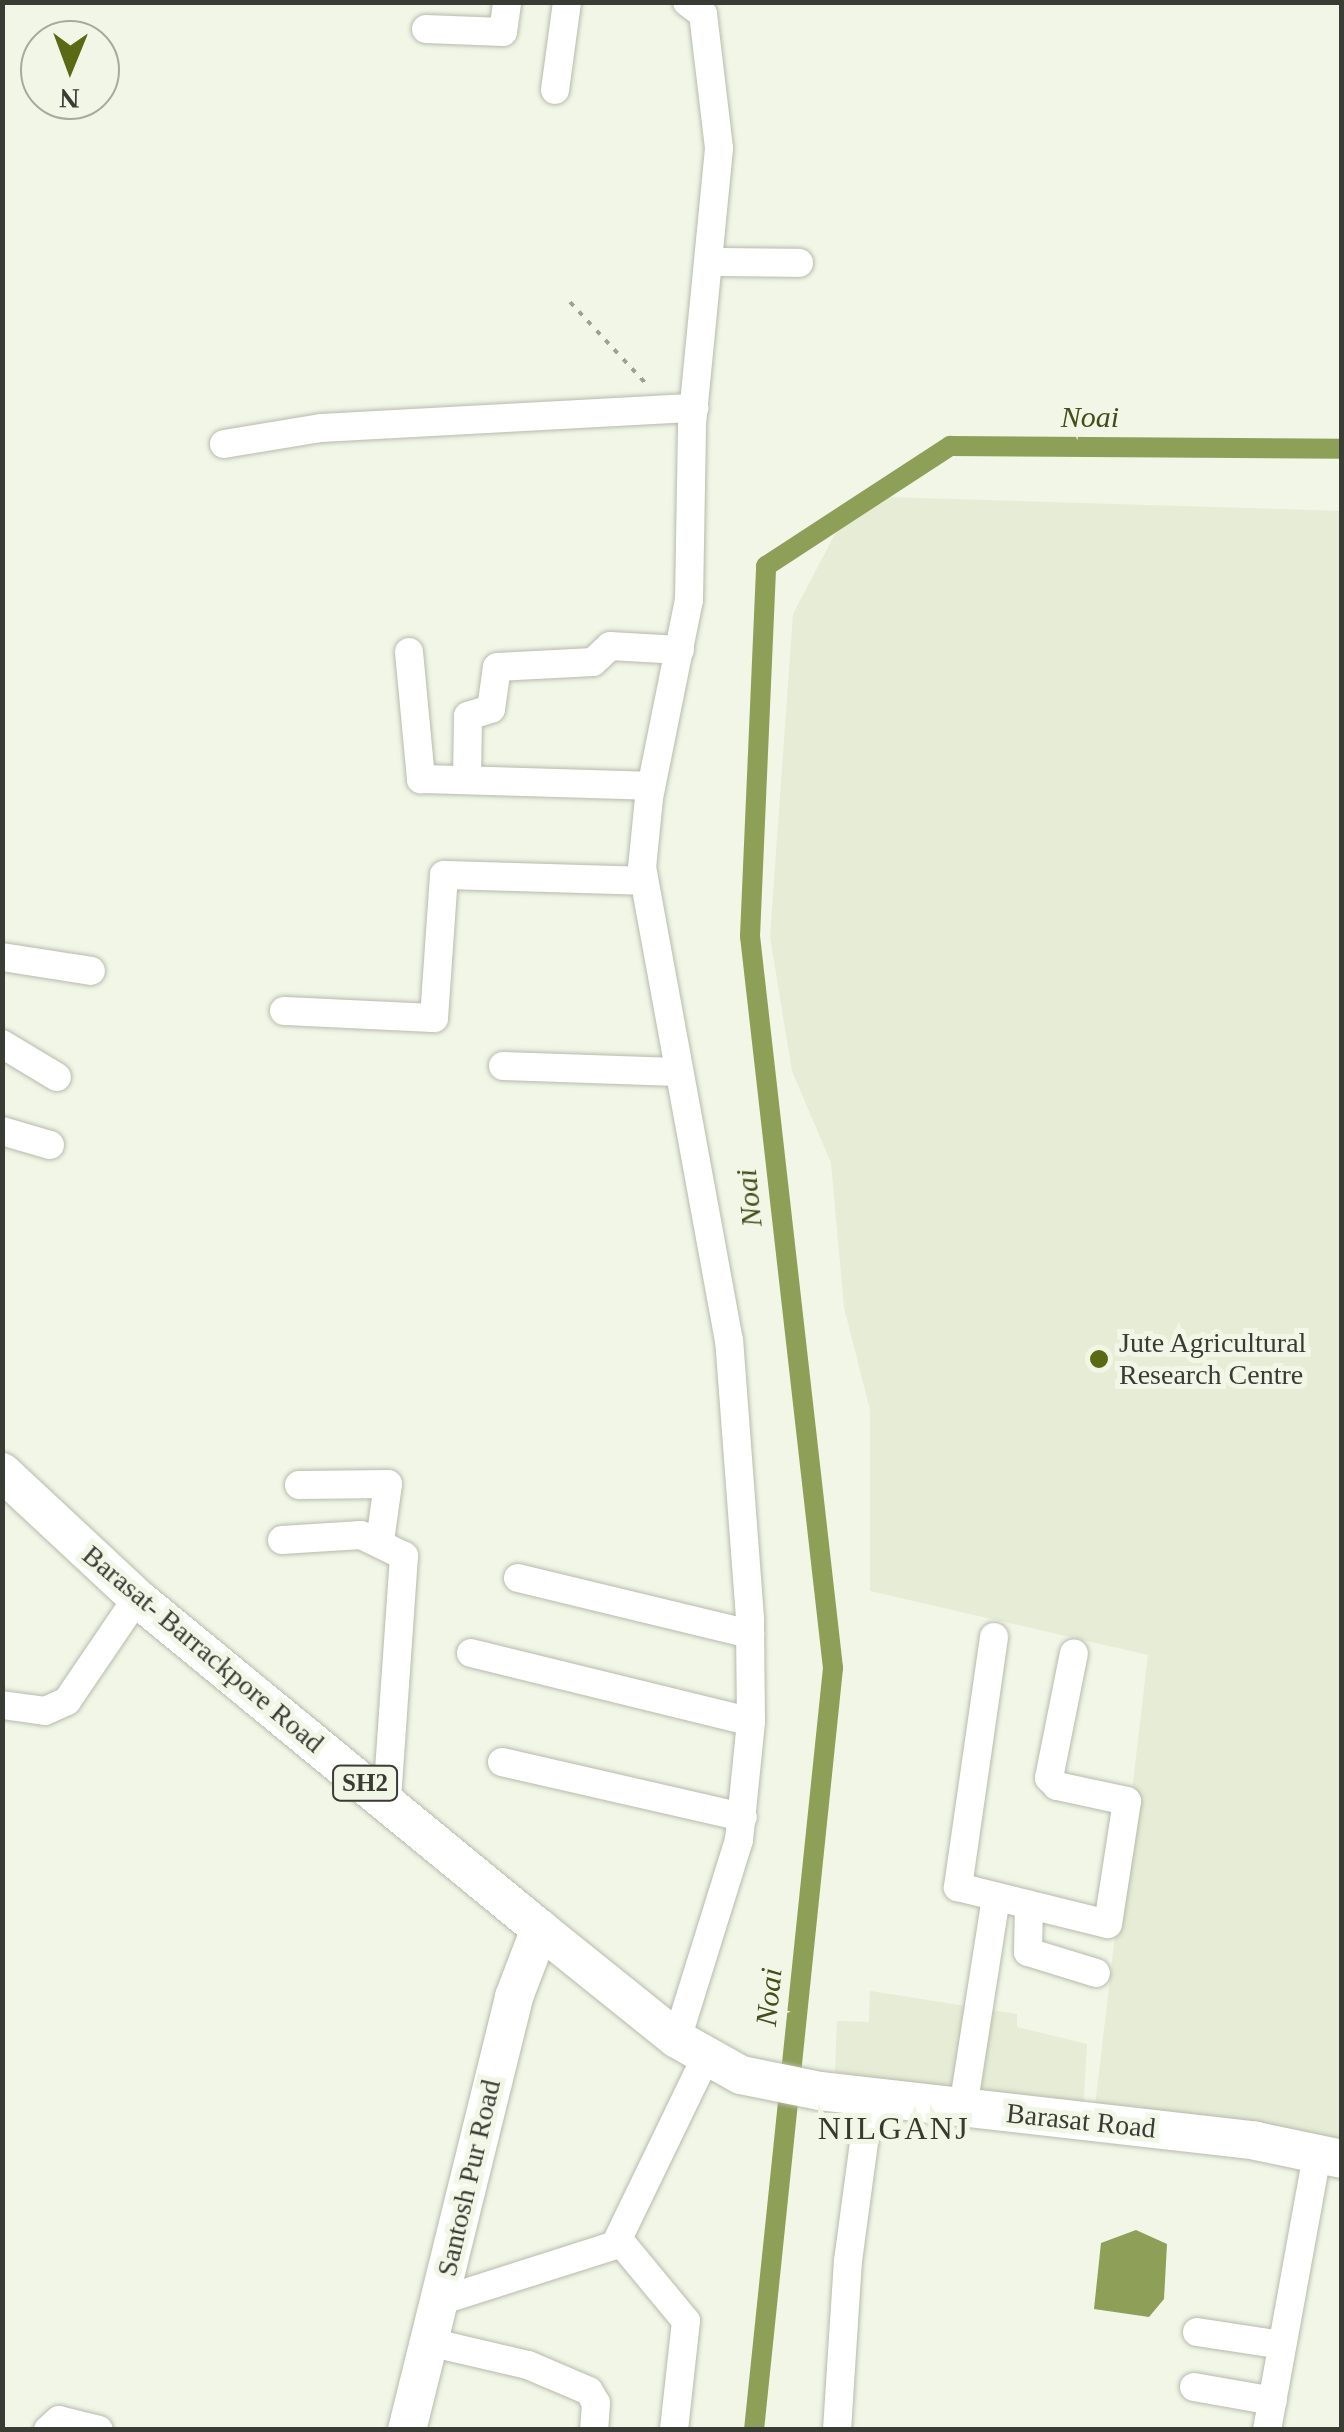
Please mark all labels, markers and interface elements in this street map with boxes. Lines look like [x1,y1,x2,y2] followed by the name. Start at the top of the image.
[20,20,120,120] north arrow
[59,83,80,114] text: N
[1061,399,1119,435] water label: Noai
[728,1167,770,1229] water label: Noai
[1119,1326,1308,1392] place label: Jute Agricultural Research Centre
[1088,1348,1110,1370] marker: Jute Agricultural Research Centre
[75,1538,331,1760] street label: Barasat- Barrackpore Road
[330,1763,400,1803] road number: SH2
[748,1966,790,2028] water label: Noai
[430,2076,508,2280] street label: Santosh Pur Road
[1005,2096,1157,2146] street label: Barasat Road
[818,2109,970,2147] district label: NILGANJ

